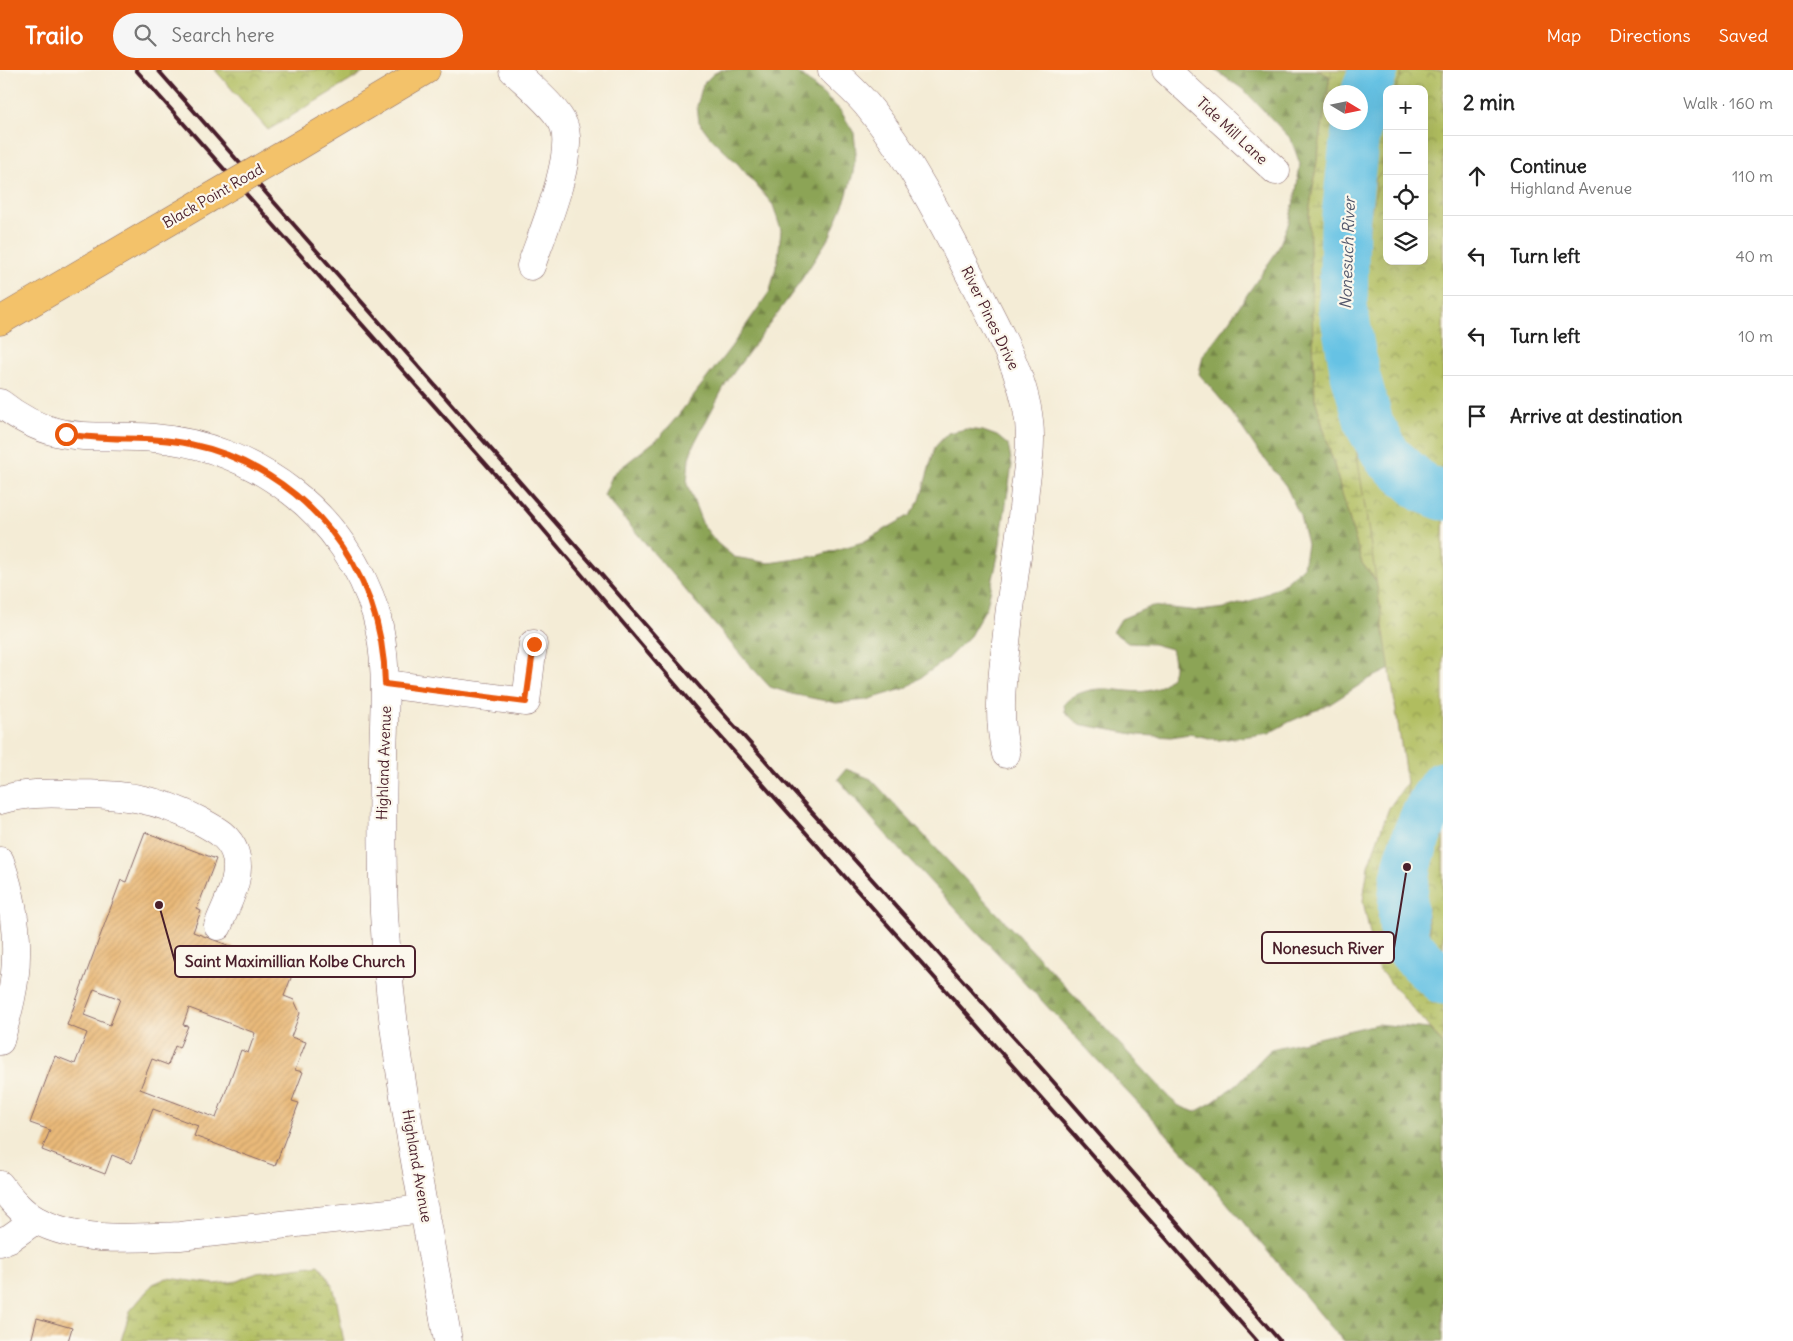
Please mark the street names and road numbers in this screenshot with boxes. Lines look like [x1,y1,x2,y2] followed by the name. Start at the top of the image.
[1193,93,1272,169] street label: Tide Mill Lane
[159,159,267,232] street label: Black Point Road
[957,263,1024,373] street label: River Pines Drive
[372,705,395,820] street label: Highland Avenue
[398,1108,437,1224] street label: Highland Avenue

